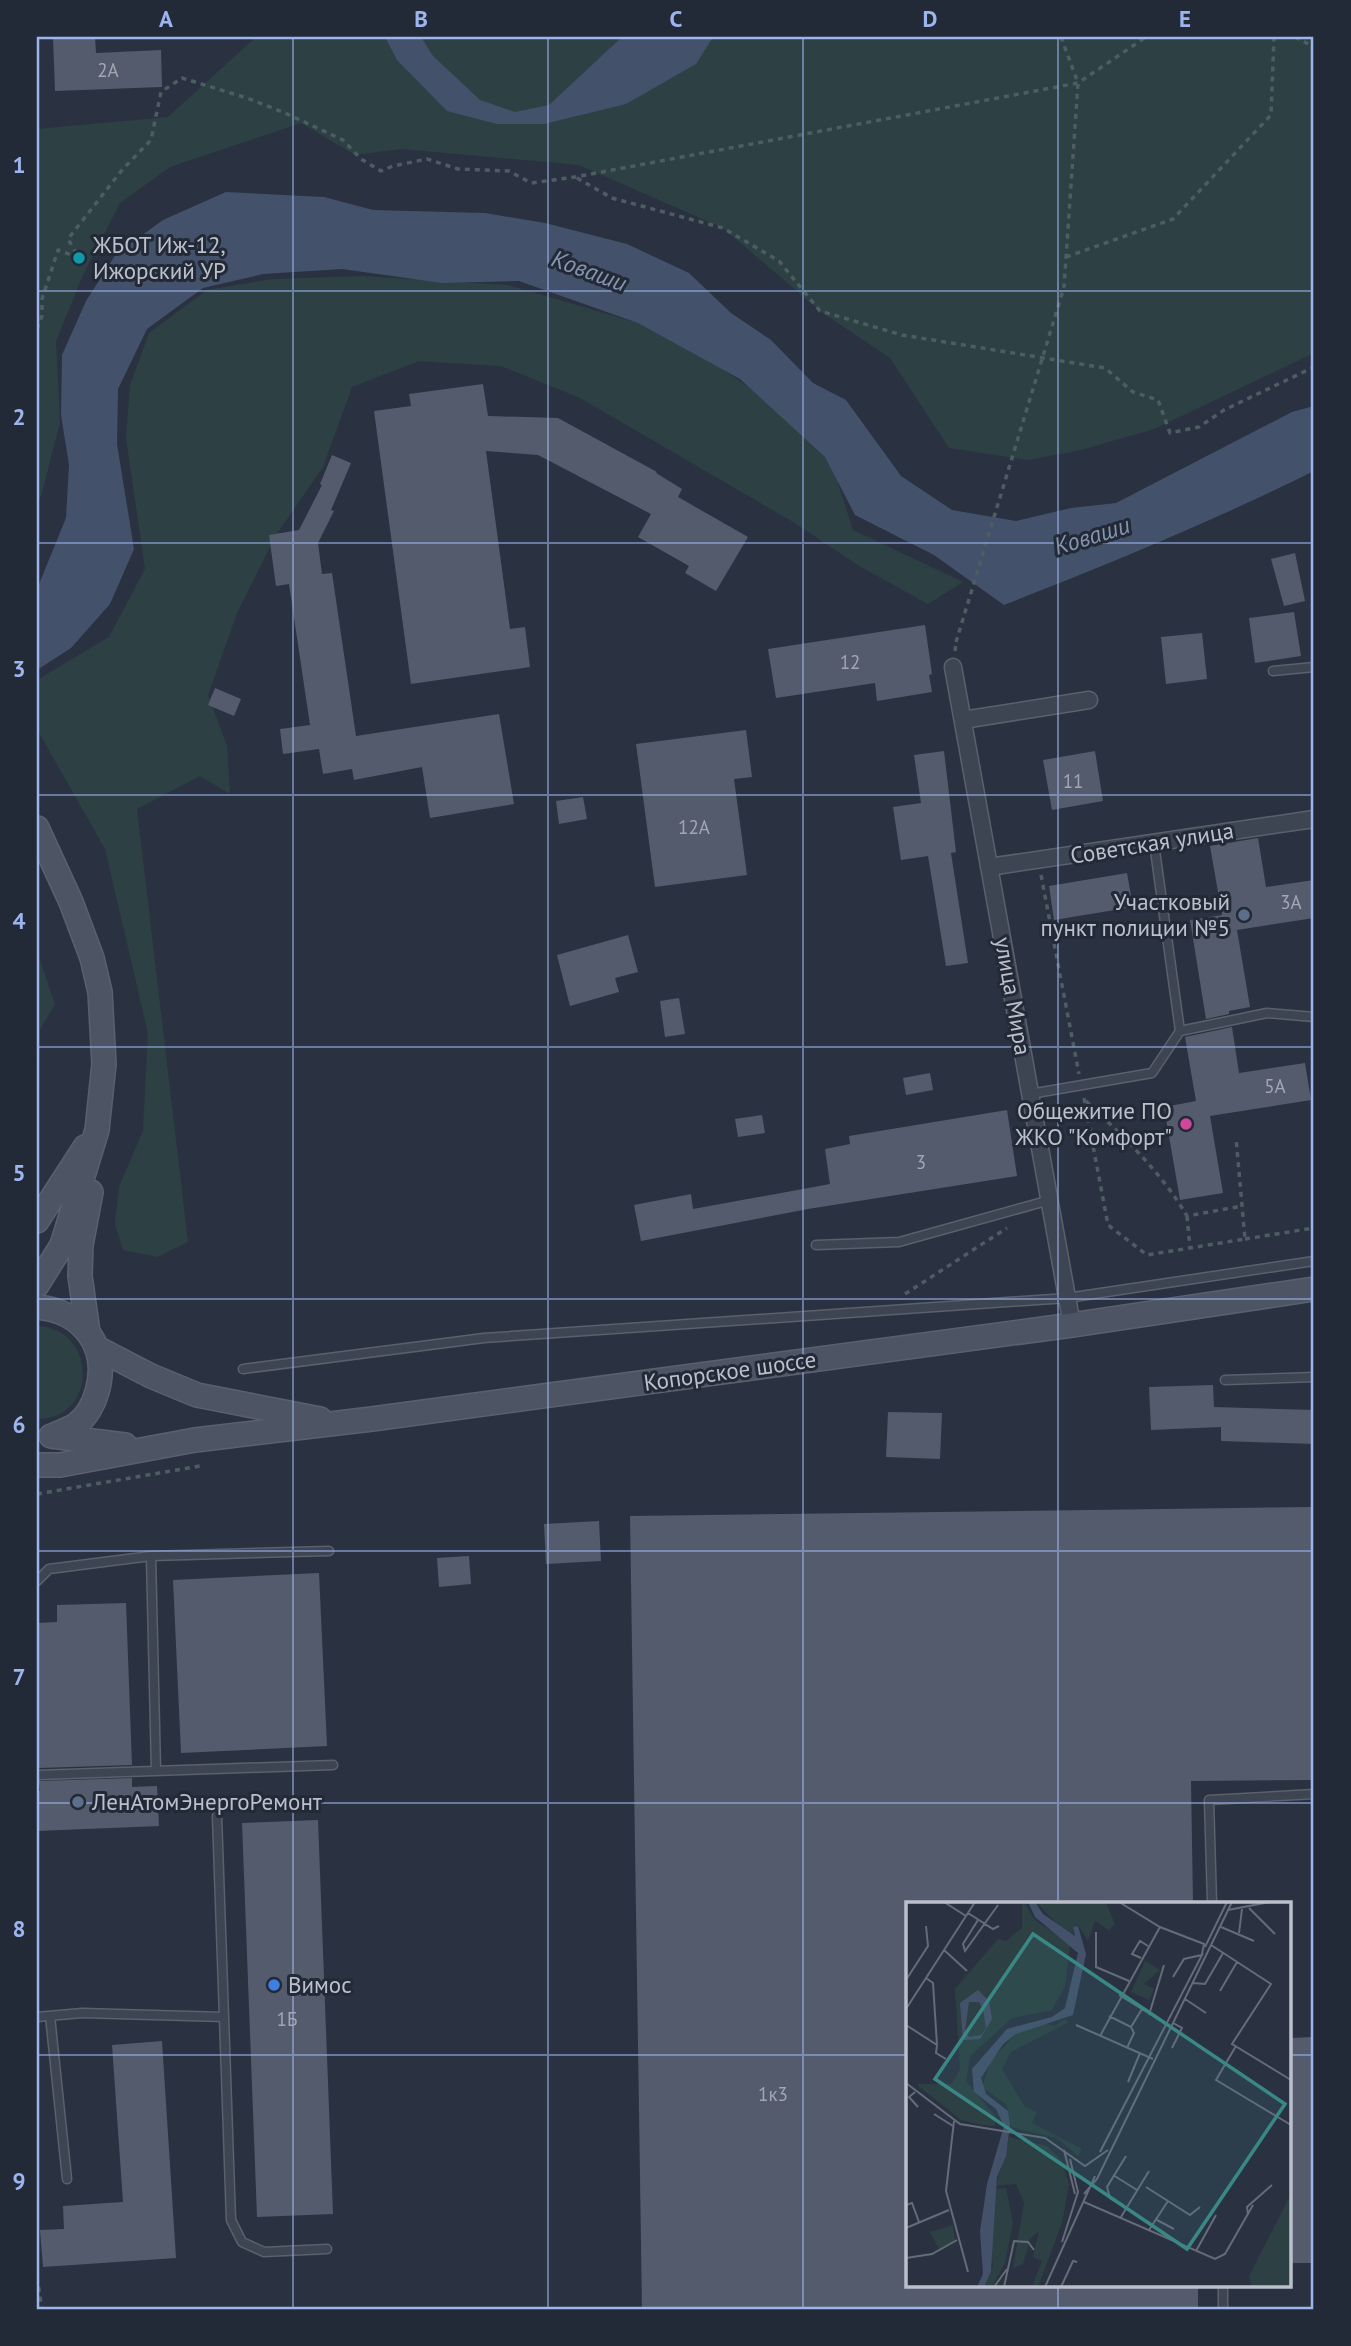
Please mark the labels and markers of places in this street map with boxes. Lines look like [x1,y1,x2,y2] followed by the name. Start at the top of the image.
[92,230,226,285] place label: ЖБОТ Иж-12, Ижорский УР
[71,250,87,266] marker: ЖБОТ Иж-12, Ижорский УР
[1040,887,1230,942] place label: Участковый пункт полиции №5
[1236,907,1252,923] marker: Участковый пункт полиции №5
[1014,1096,1172,1151] place label: Общежитие ПО ЖКО "Комфорт"
[1178,1116,1194,1132] marker: Общежитие ПО ЖКО "Комфорт"
[91,1787,323,1816] place label: ЛенАтомЭнергоРемонт
[70,1794,86,1810] marker: ЛенАтомЭнергоРемонт
[288,1970,352,1999] place label: Вимос
[266,1977,282,1993] marker: Вимос

